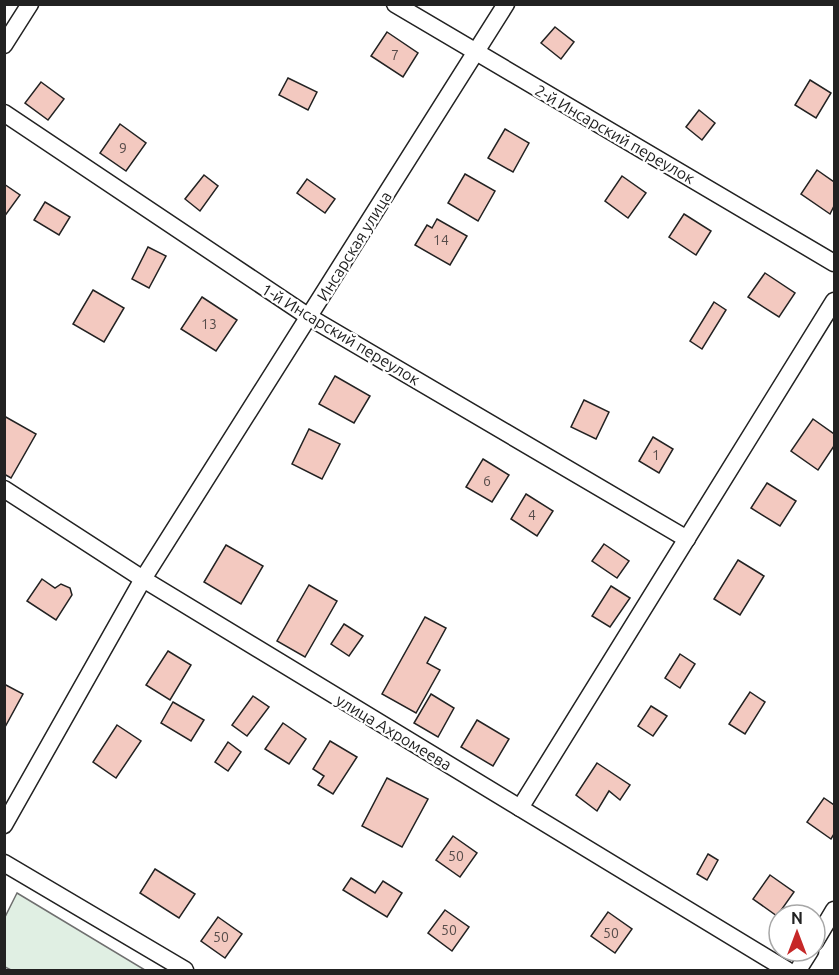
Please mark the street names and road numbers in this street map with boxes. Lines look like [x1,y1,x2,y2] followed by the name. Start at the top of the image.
[532,81,698,187] street label: 2-й Инсарский переулок
[313,188,395,304] street label: Инсарская улица
[259,280,423,388] street label: 1-й Инсарский переулок
[333,690,455,774] street label: улица Ахромеева

